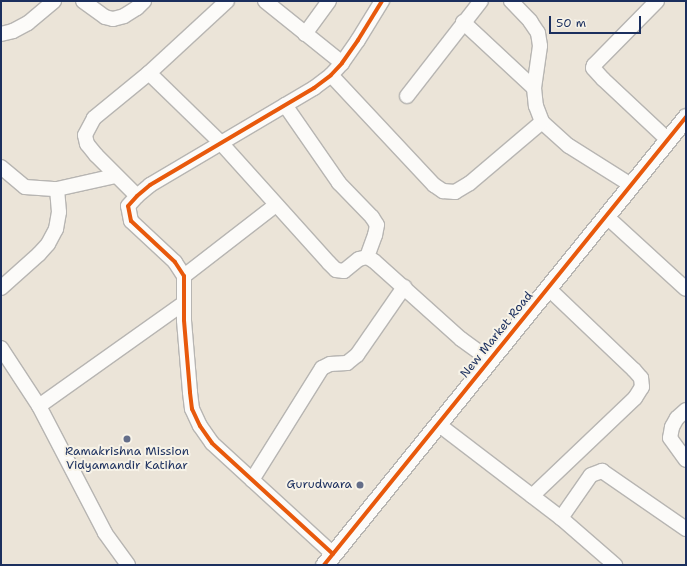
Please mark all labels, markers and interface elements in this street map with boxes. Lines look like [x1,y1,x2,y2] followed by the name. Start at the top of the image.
[551,8,643,34] scale bar
[556,15,586,31] text: 50 m
[458,289,536,381] street label: New Market Road
[122,434,132,444] marker: Ramakrishna Mission Vidyamandir Katihar
[65,445,189,473] place label: Ramakrishna Mission Vidyamandir Katihar
[287,478,352,492] place label: Gurudwara
[355,480,365,490] marker: Gurudwara

